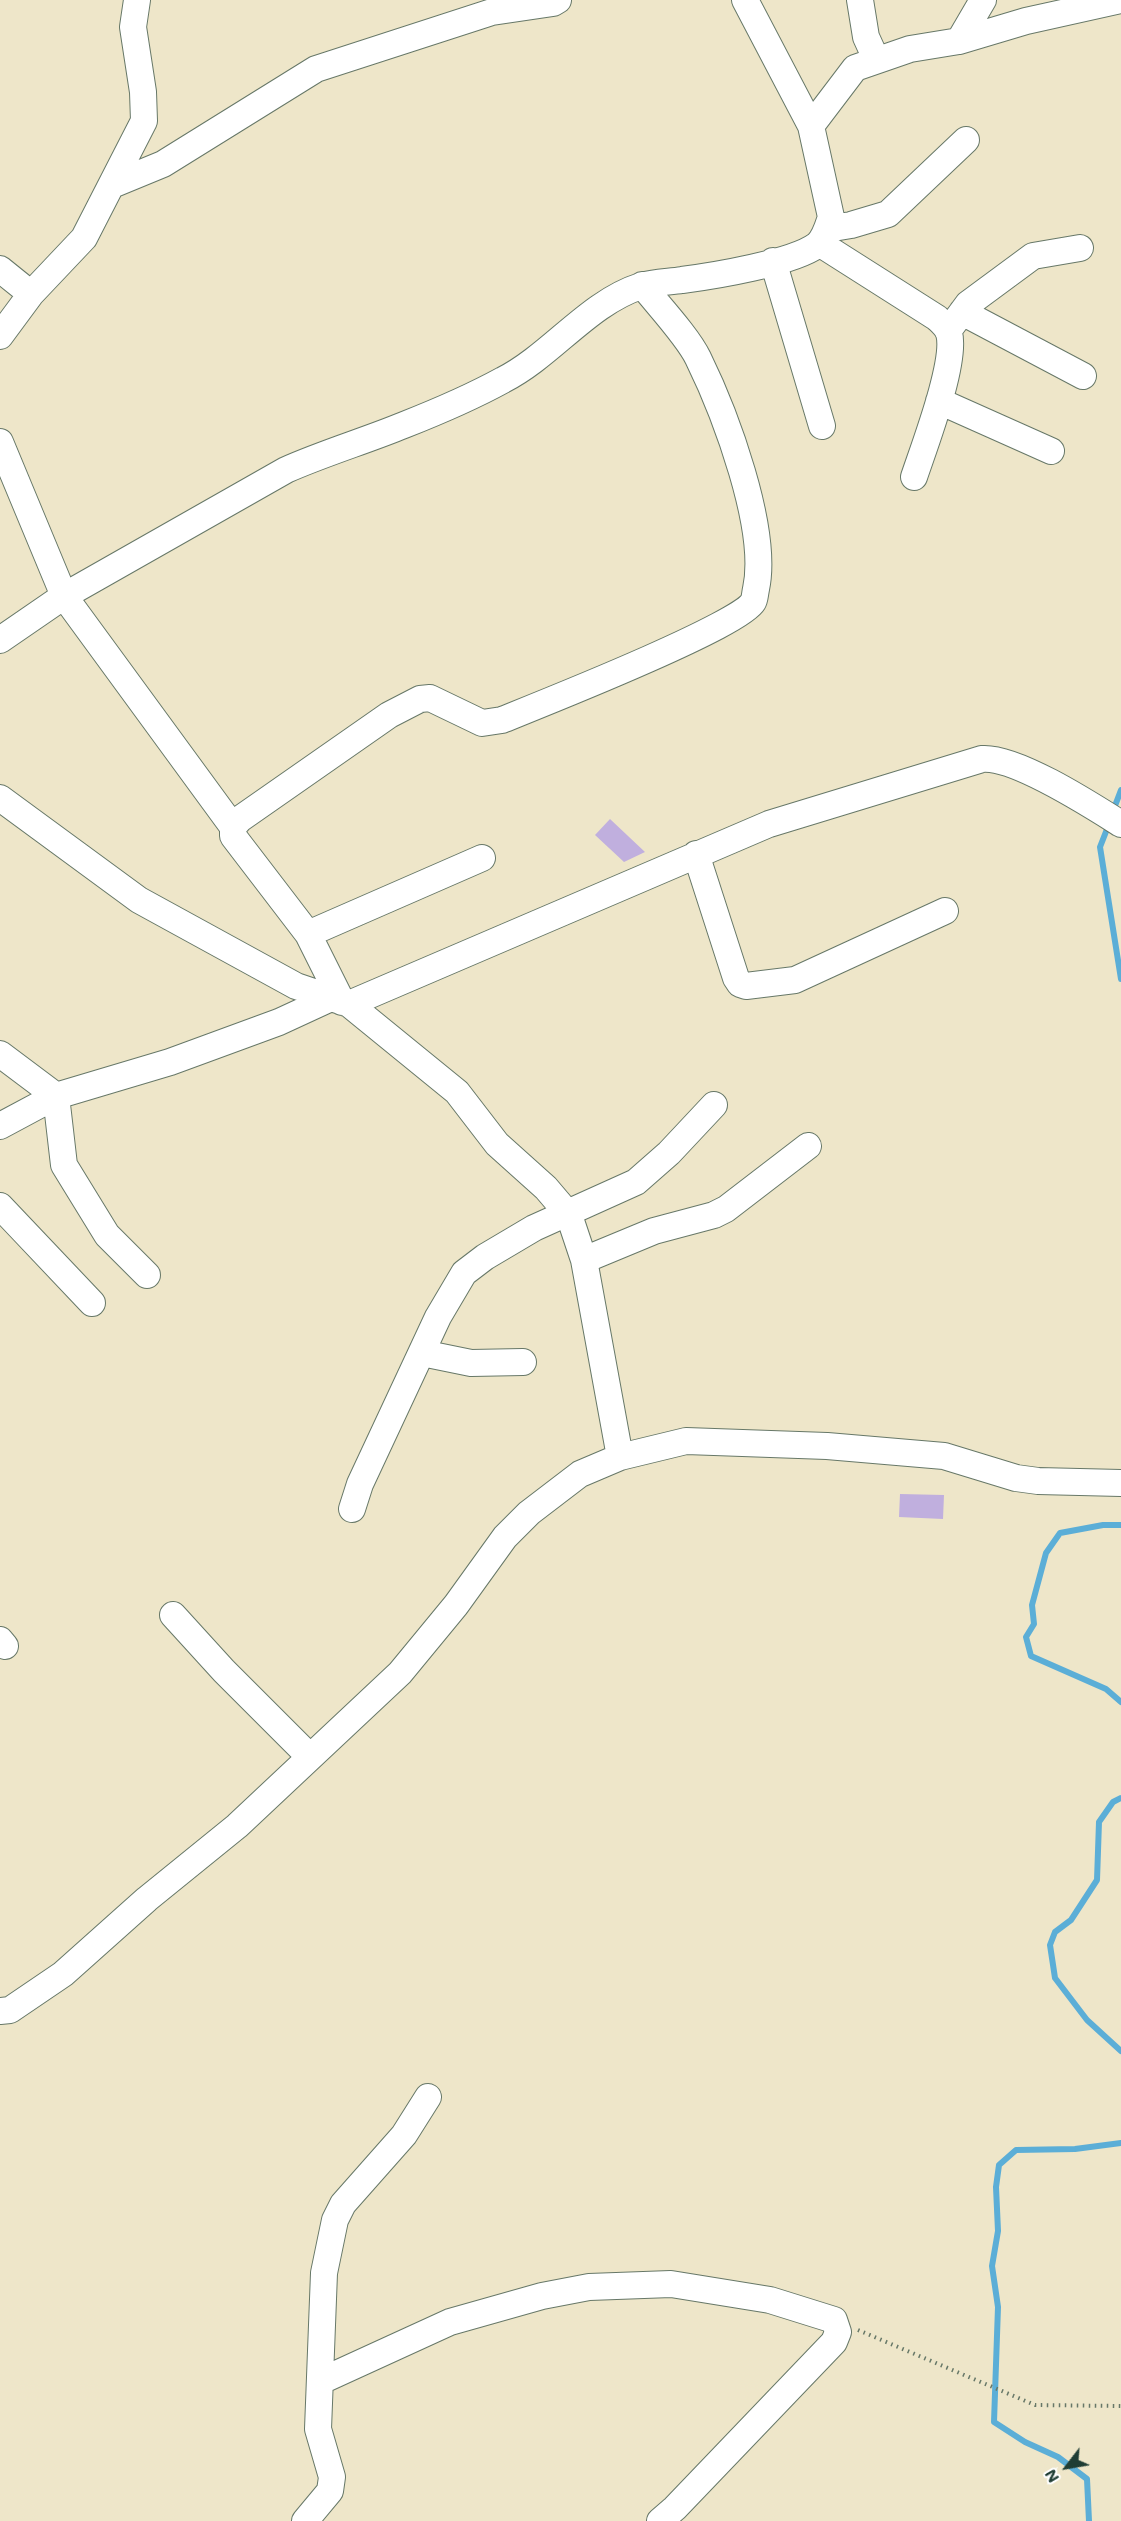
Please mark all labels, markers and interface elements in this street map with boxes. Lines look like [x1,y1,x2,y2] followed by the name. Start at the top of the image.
[1037,2437,1097,2497] north arrow
[1039,2466,1063,2487] text: N

